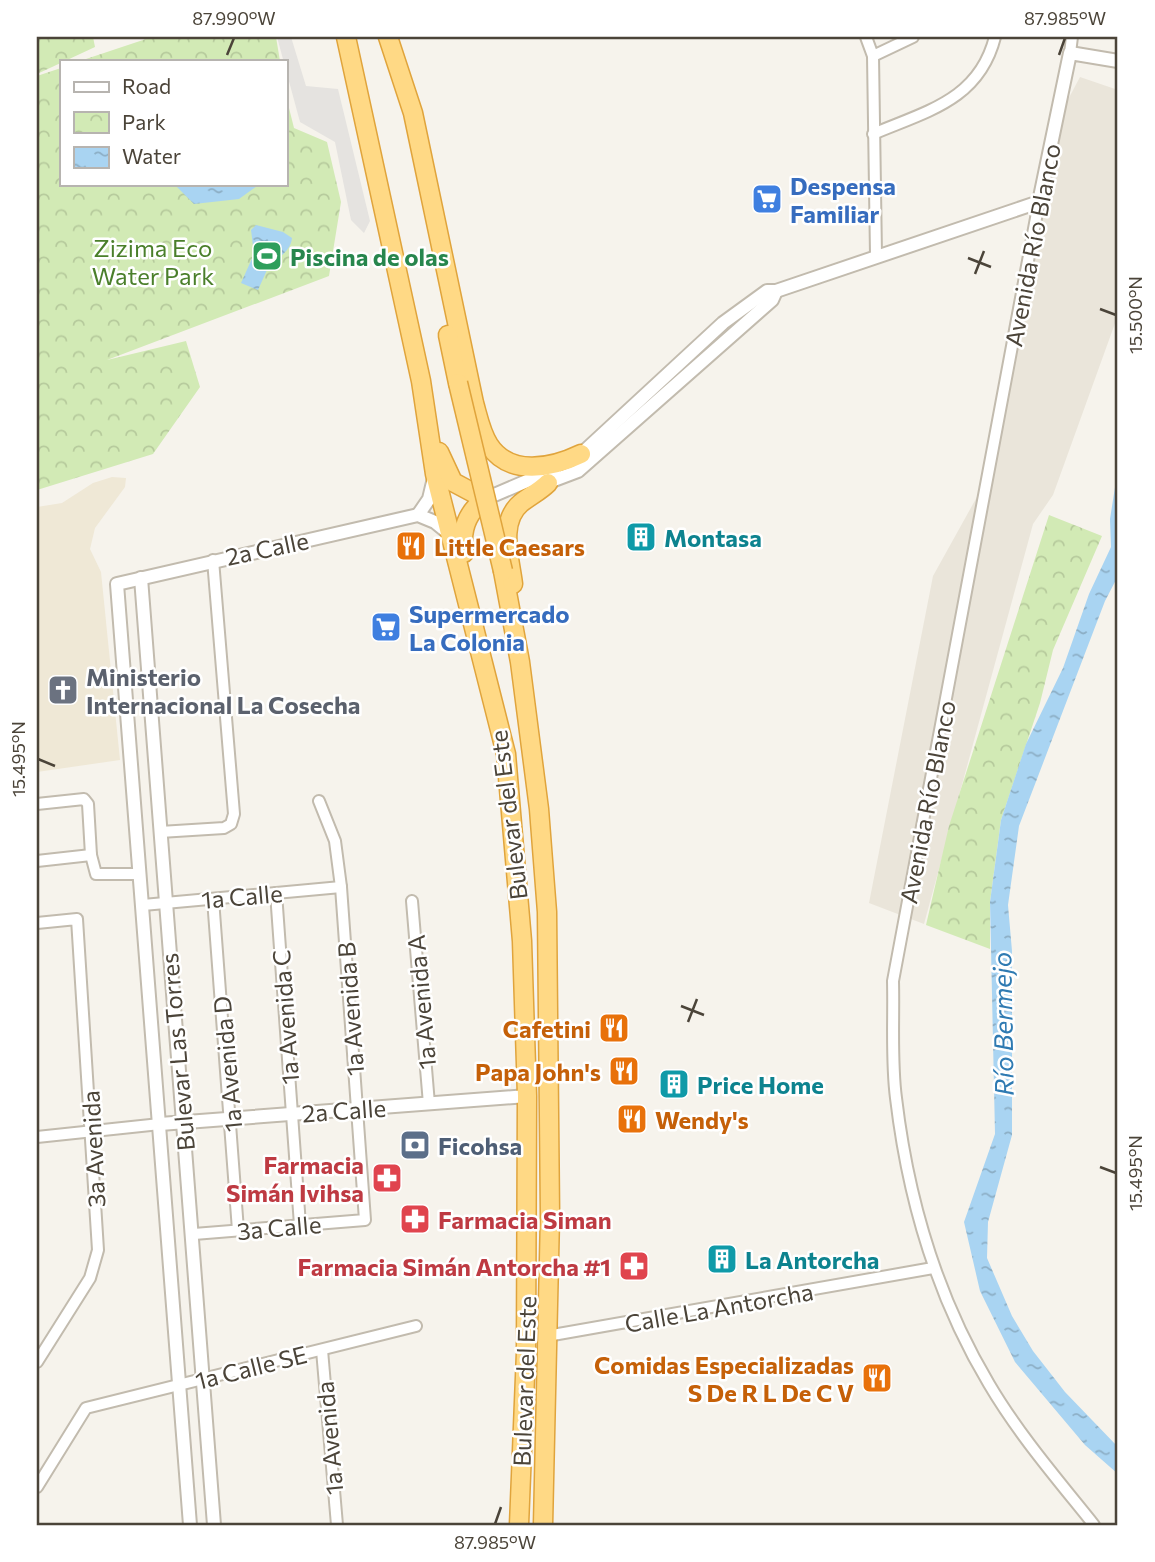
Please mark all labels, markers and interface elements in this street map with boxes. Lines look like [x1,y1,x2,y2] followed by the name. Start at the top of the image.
[192,7,276,29] text: 87.990°W
[1024,7,1106,29] text: 87.985°W
[60,60,287,186] legend
[122,73,171,98] text: Road
[122,109,166,134] text: Park
[998,141,1066,349] street label: Avenida Río Blanco
[122,143,181,168] text: Water
[790,171,896,228] place label: Despensa Familiar
[750,182,784,216] supermarket icon: Despensa Familiar
[92,233,214,290] park label: Zizima Eco Water Park
[250,239,284,273] sports icon: Piscina de olas
[290,242,449,271] place label: Piscina de olas
[1124,276,1146,354] text: 15.500°N
[624,520,658,554] building icon: Montasa
[664,523,762,552] place label: Montasa
[223,525,311,571] street label: 2a Calle
[394,529,428,563] restaurant icon: Little Caesars
[434,532,585,561] place label: Little Caesars
[409,599,570,656] place label: Supermercado La Colonia
[369,610,403,644] supermarket icon: Supermercado La Colonia
[86,662,361,719] place label: Ministerio Internacional La Cosecha
[46,673,80,707] church icon: Ministerio Internacional La Cosecha
[893,698,961,906] street label: Avenida Río Blanco
[7,721,29,797] text: 15.495°N
[483,729,533,901] street label: Bulevar del Este
[200,878,284,914] street label: 1a Calle
[401,933,441,1071] street label: 1a Avenida A
[331,941,369,1077] street label: 1a Avenida B
[266,949,304,1085] street label: 1a Avenida C
[154,952,200,1152] street label: Bulevar Las Torres
[985,952,1019,1096] water label: Río Bermejo
[207,995,247,1133] street label: 1a Avenida D
[597,1011,631,1045] restaurant icon: Cafetini
[503,1014,591,1043] place label: Cafetini
[607,1054,641,1088] restaurant icon: Papa John's
[475,1057,601,1086] place label: Papa John's
[657,1067,691,1101] building icon: Price Home
[697,1070,824,1099] place label: Price Home
[75,1090,111,1208] street label: 3a Avenida
[301,1093,387,1127] street label: 2a Calle
[615,1102,649,1136] restaurant icon: Wendy's
[655,1105,749,1134] place label: Wendy's
[398,1128,432,1162] bank icon: Ficohsa
[438,1131,522,1160] place label: Ficohsa
[1124,1135,1146,1211] text: 15.495°N
[226,1150,364,1207] place label: Farmacia Simán Ivihsa
[370,1161,404,1195] pharmacy icon: Farmacia Simán Ivihsa
[398,1202,432,1236] pharmacy icon: Farmacia Siman
[438,1205,612,1234] place label: Farmacia Siman
[236,1209,322,1245] street label: 3a Calle
[705,1242,739,1276] building icon: La Antorcha
[745,1245,879,1274] place label: La Antorcha
[617,1249,651,1283] pharmacy icon: Farmacia Simán Antorcha #1
[297,1252,611,1281] place label: Farmacia Simán Antorcha #1
[622,1276,816,1338] street label: Calle La Antorcha
[507,1295,541,1467] street label: Bulevar del Este
[192,1339,310,1395] street label: 1a Calle SE
[594,1350,854,1407] place label: Comidas Especializadas S De R L De C V
[860,1361,894,1395] restaurant icon: Comidas Especializadas S De R L De C V
[310,1380,348,1496] street label: 1a Avenida
[454,1531,536,1553] text: 87.985°W

